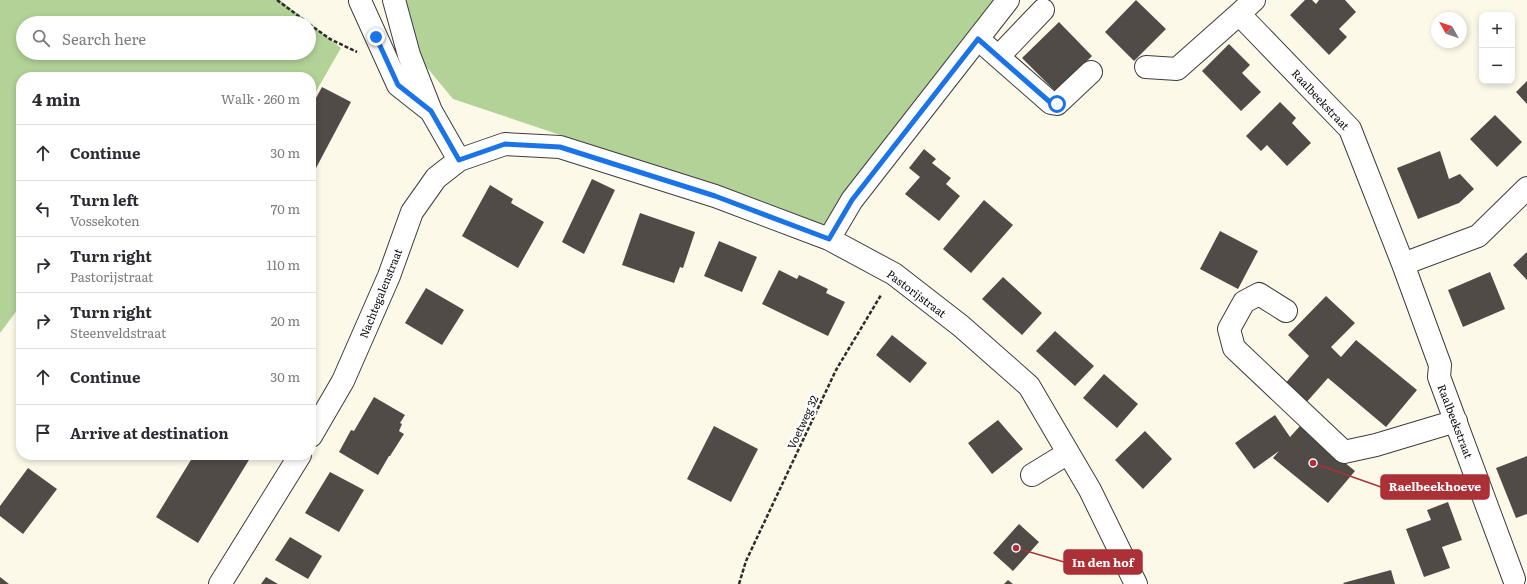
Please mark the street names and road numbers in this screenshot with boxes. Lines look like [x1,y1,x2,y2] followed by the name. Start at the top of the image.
[1288,65,1354,133] street label: Raalbeekstraat
[355,245,406,340] street label: Nachtegalenstraat
[884,265,950,321] street label: Pastorijstraat
[1435,382,1478,461] street label: Raalbeekstraat
[783,392,822,452] street label: Voetweg 32

